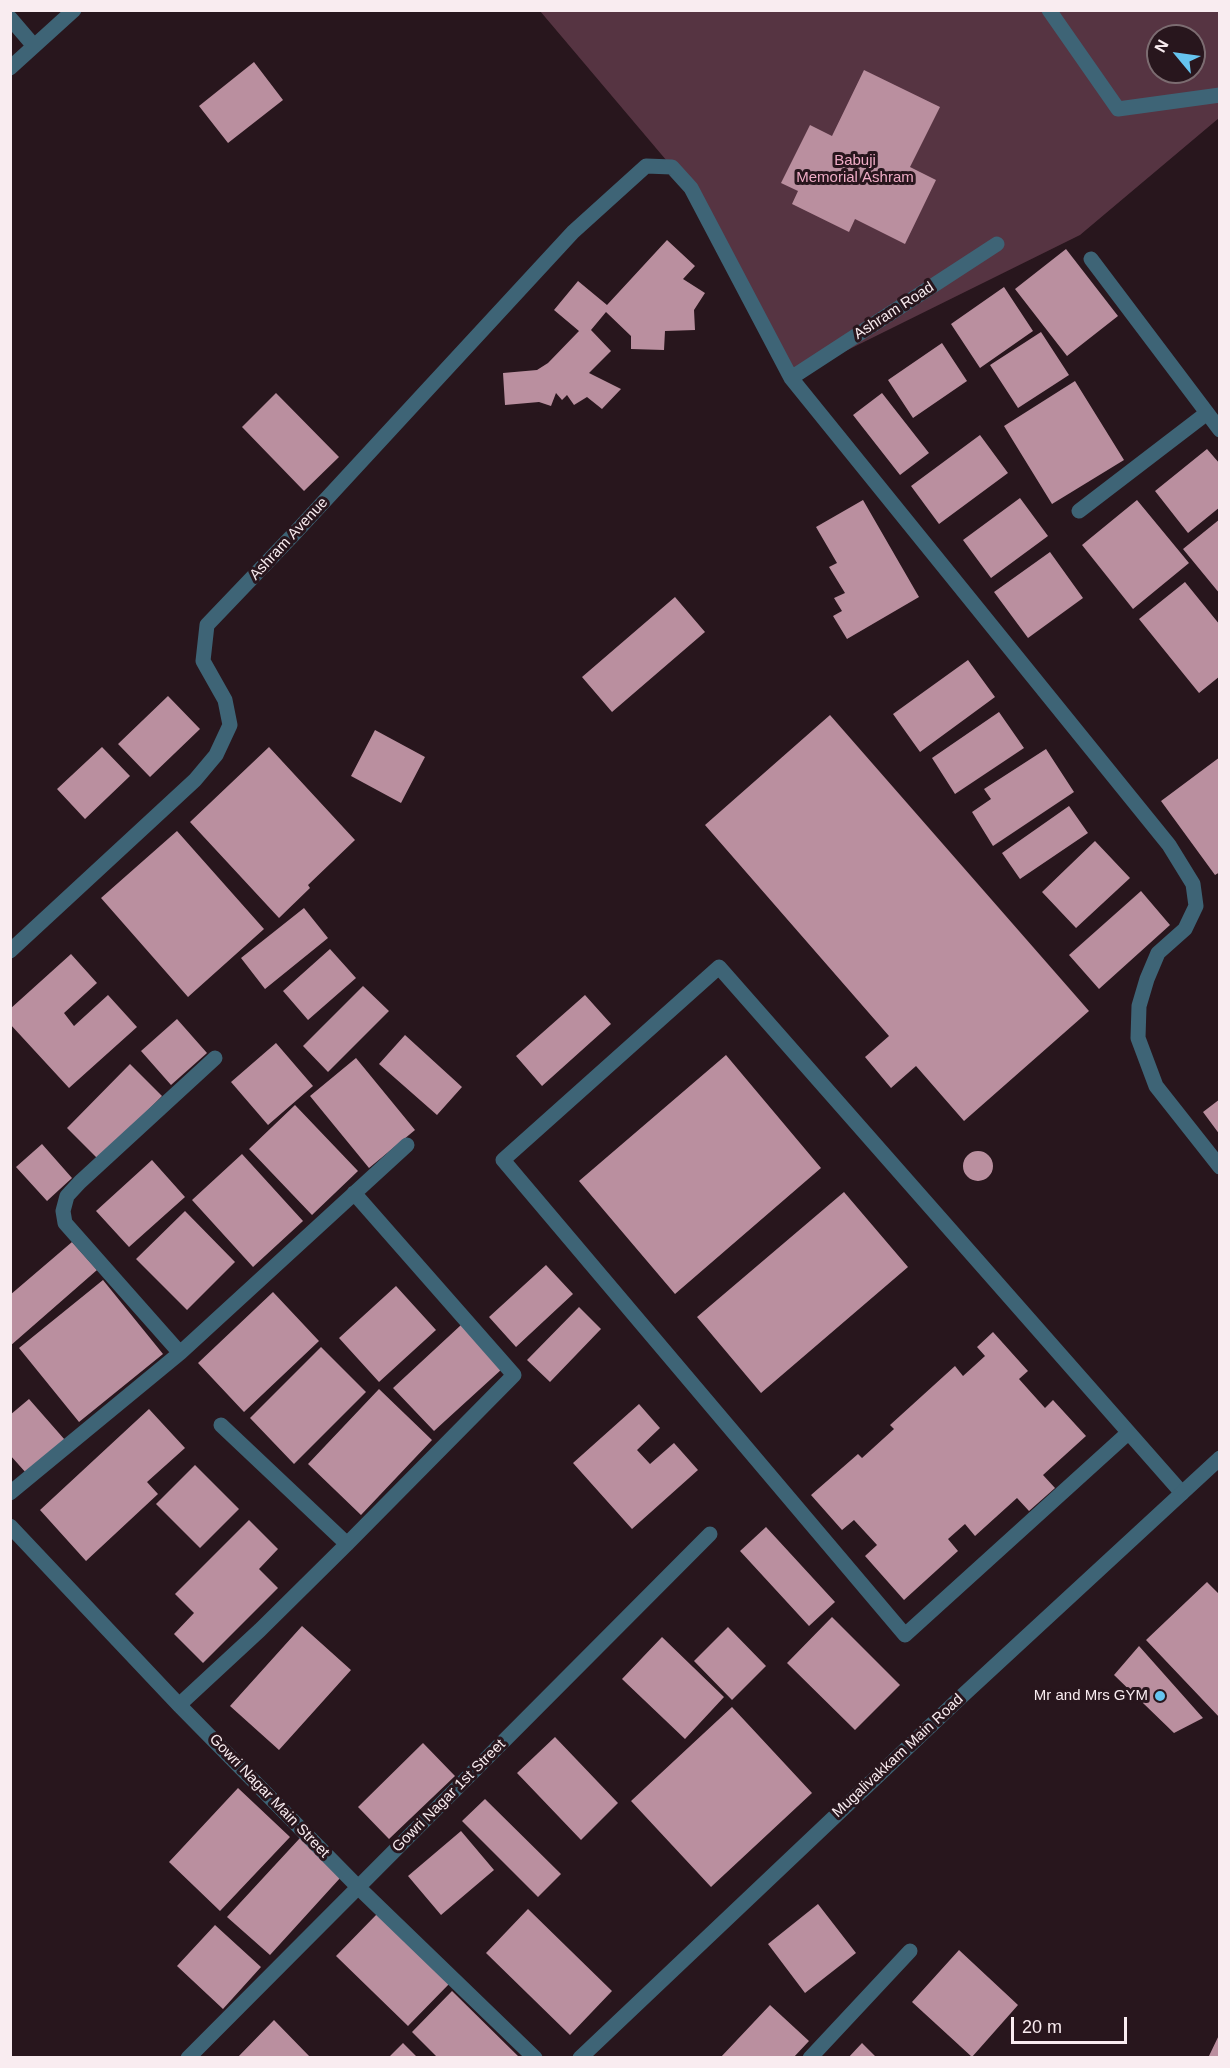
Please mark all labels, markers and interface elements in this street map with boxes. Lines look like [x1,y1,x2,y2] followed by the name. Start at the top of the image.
[1146,24,1206,84] north arrow
[1151,37,1172,55] text: N
[796,152,914,187] park label: Babuji Memorial Ashram
[851,278,937,344] street label: Ashram Road
[246,494,332,584] street label: Ashram Avenue
[1034,1687,1148,1705] place label: Mr and Mrs GYM
[1153,1689,1167,1703] marker: Mr and Mrs GYM
[829,1691,967,1821] street label: Mugalivakkam Main Road
[205,1730,333,1862] street label: Gowri Nagar Main Street
[389,1736,509,1856] street label: Gowri Nagar 1st Street
[1014,2005,1130,2043] scale bar
[1022,2017,1062,2037] text: 20 m

